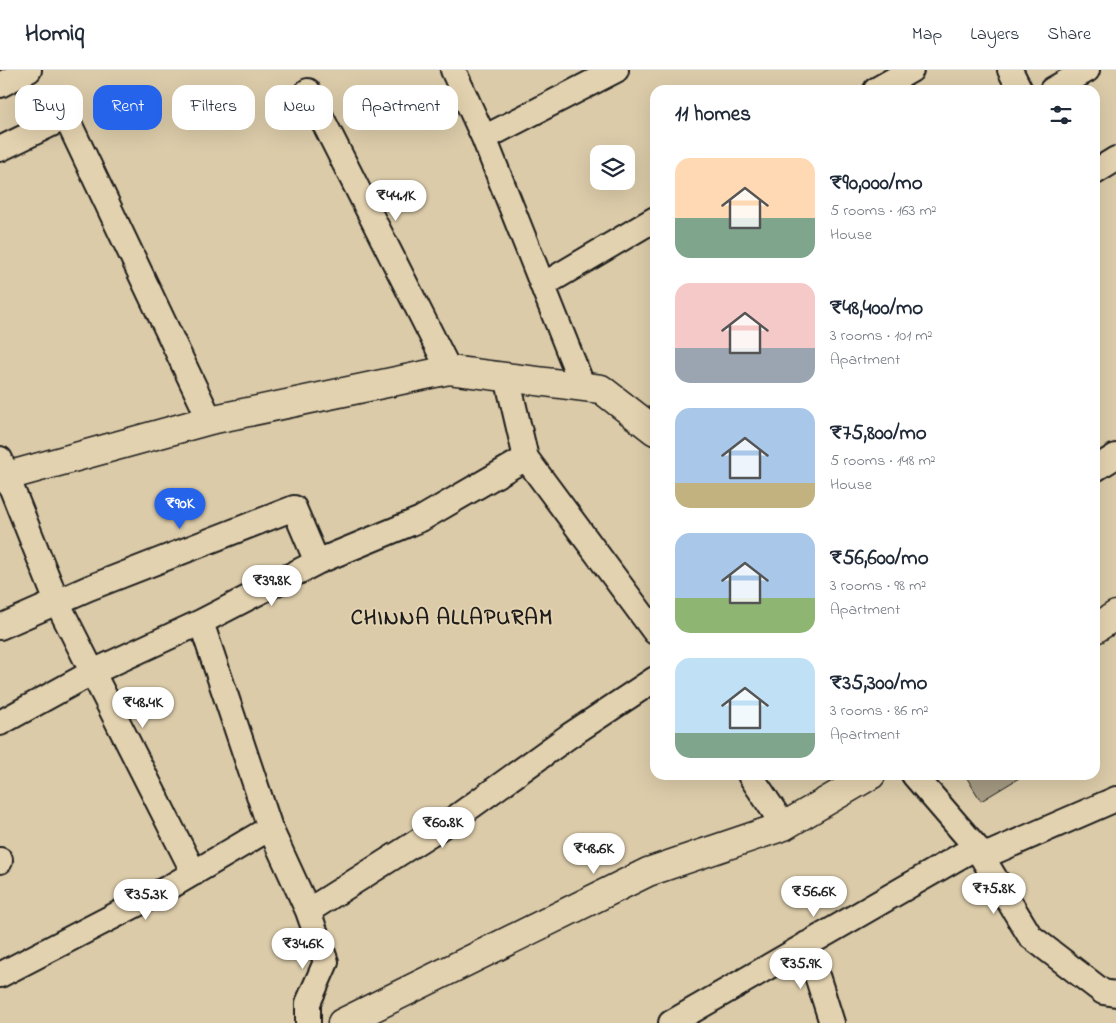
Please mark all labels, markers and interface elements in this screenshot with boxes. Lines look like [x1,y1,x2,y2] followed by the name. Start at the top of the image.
[25,17,84,52] text: Homiq
[912,22,942,48] text: Map
[970,22,1020,48] text: Layers
[1048,22,1091,48] text: Share
[15,85,83,130] chip: Buy
[93,85,162,130] chip: Rent
[172,85,255,130] chip: Filters
[265,85,333,130] chip: New
[343,85,458,130] chip: Apartment
[675,100,751,130] text: 11 homes
[1047,101,1075,129] icon: filters
[590,145,635,190] map controls
[590,145,635,190] button: layers
[830,169,923,199] text: ₹90,000/mo
[715,178,775,238] icon: home
[355,180,437,222] pin: ₹44.1K
[377,184,415,208] text: ₹44.1K
[830,199,937,223] text: 5 rooms · 163 m²
[830,223,872,247] text: House
[830,294,923,324] text: ₹48,400/mo
[715,303,775,363] icon: home
[830,324,932,348] text: 3 rooms · 101 m²
[830,348,900,372] text: Apartment
[830,419,927,449] text: ₹75,800/mo
[715,428,775,488] icon: home
[830,449,936,473] text: 5 rooms · 148 m²
[830,473,872,497] text: House
[150,488,210,530] pin: ₹90K
[165,492,195,516] text: ₹90K
[830,544,929,574] text: ₹56,600/mo
[715,553,775,613] icon: home
[231,564,313,607] pin: ₹39.8K
[253,569,291,593] text: ₹39.8K
[830,574,926,598] text: 3 rooms · 98 m²
[830,598,900,622] text: Apartment
[351,603,553,635] district label: CHINNA ALLAPURAM
[830,669,927,699] text: ₹35,300/mo
[715,678,775,738] icon: home
[102,686,184,729] pin: ₹48.4K
[123,691,163,715] text: ₹48.4K
[830,699,928,723] text: 3 rooms · 86 m²
[830,723,900,747] text: Apartment
[402,806,484,849] pin: ₹60.8K
[423,811,463,835] text: ₹60.8K
[553,832,635,875] pin: ₹48.6K
[574,837,614,861] text: ₹48.6K
[953,872,1035,915] pin: ₹75.8K
[773,876,855,918] pin: ₹56.6K
[973,877,1015,901] text: ₹75.8K
[105,878,187,921] pin: ₹35.3K
[792,880,836,904] text: ₹56.6K
[125,883,168,907] text: ₹35.3K
[262,928,344,970] pin: ₹34.6K
[283,932,323,956] text: ₹34.6K
[760,948,842,990] pin: ₹35.9K
[780,952,822,976] text: ₹35.9K

